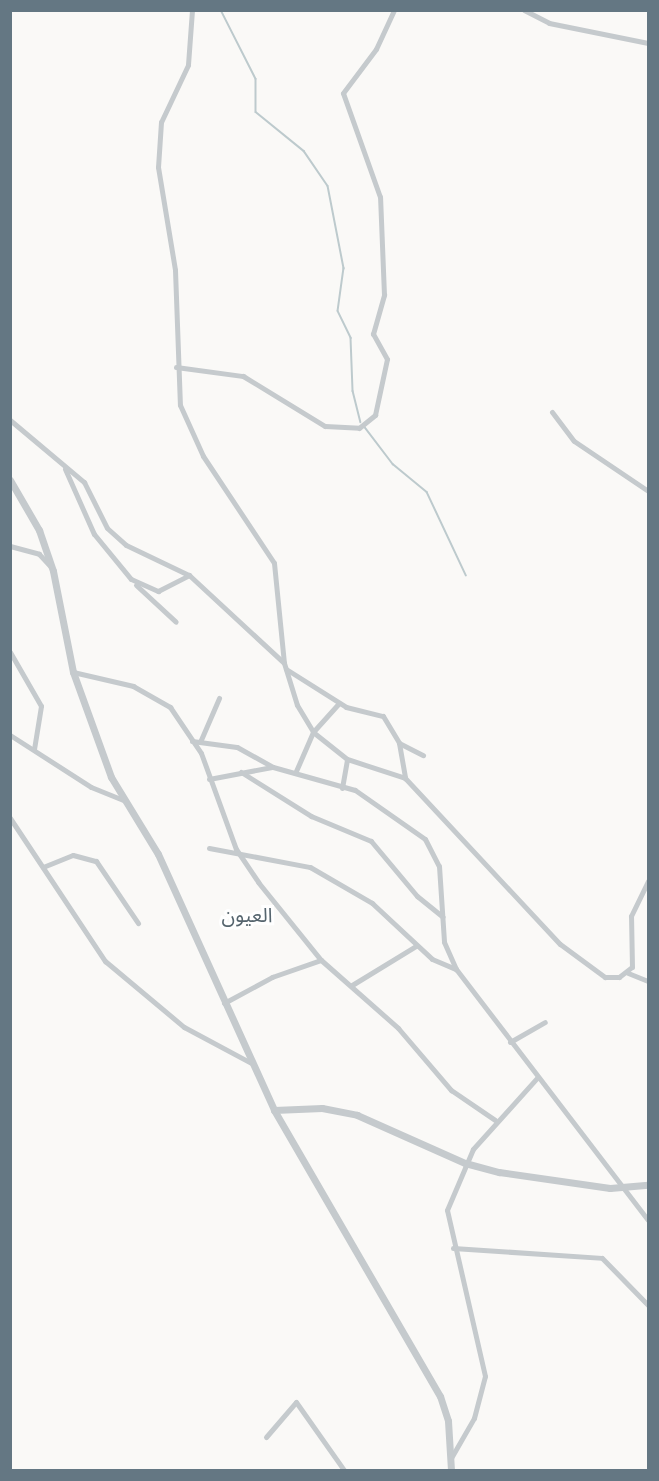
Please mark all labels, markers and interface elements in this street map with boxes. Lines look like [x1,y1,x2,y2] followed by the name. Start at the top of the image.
[222,903,272,927] district label: العيون

